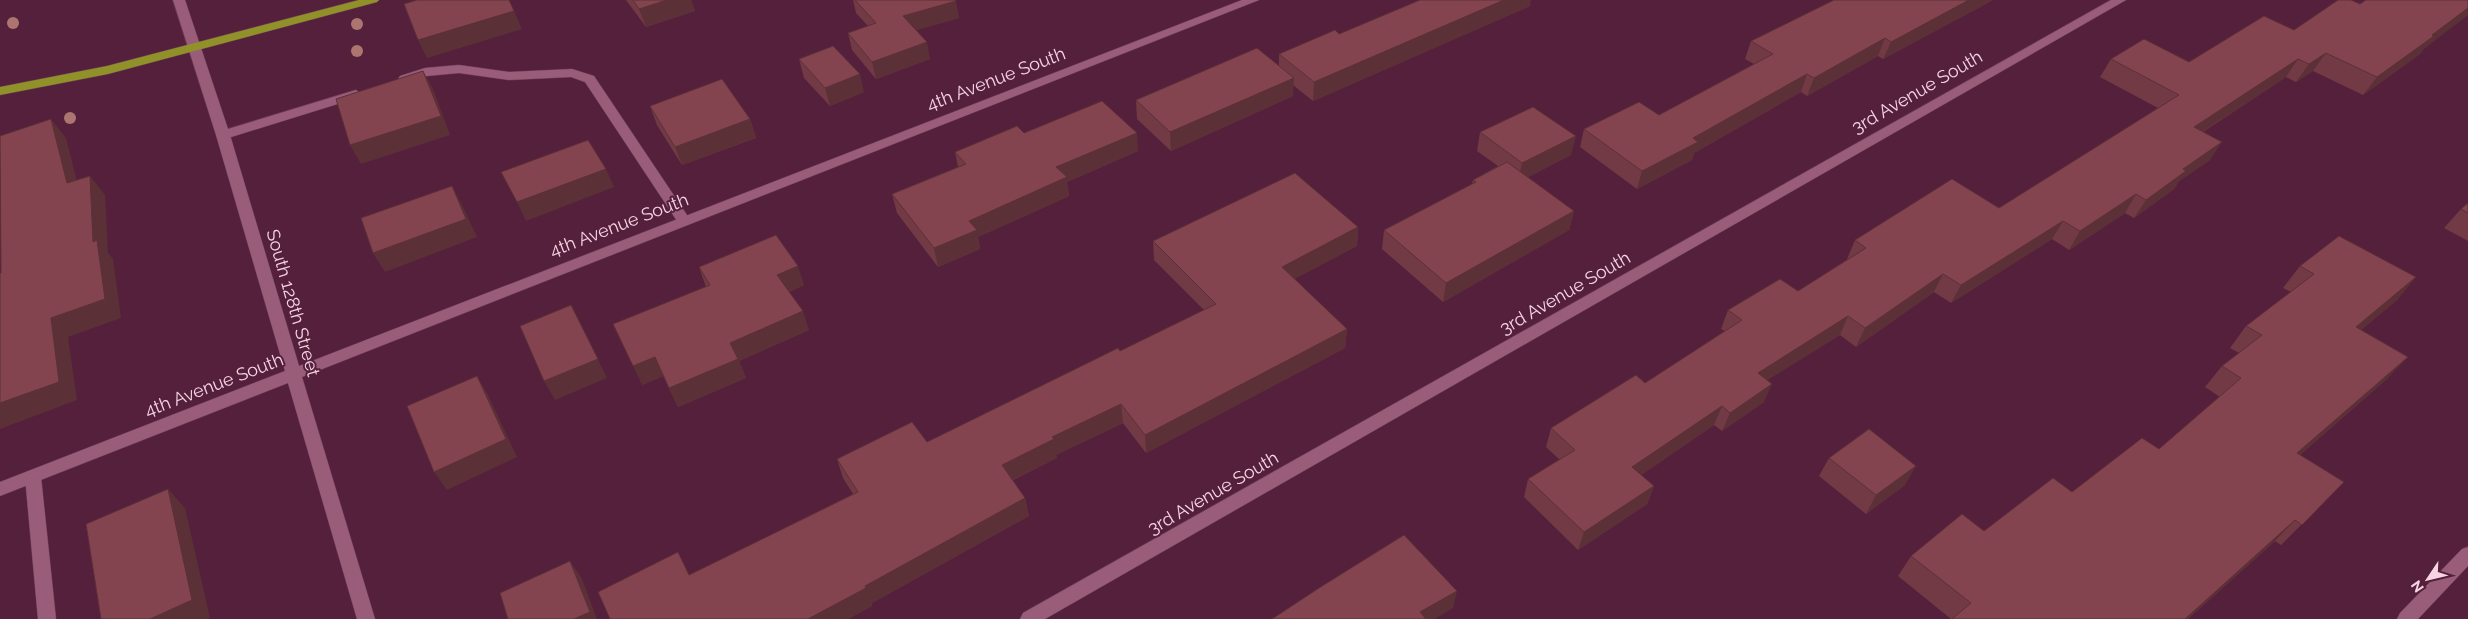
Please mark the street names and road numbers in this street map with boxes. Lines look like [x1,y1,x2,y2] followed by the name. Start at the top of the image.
[923,42,1068,115] street label: 4th Avenue South
[1848,46,1986,138] street label: 3rd Avenue South
[546,188,691,261] street label: 4th Avenue South
[262,227,325,379] street label: South 128th Street
[1496,247,1634,339] street label: 3rd Avenue South
[141,348,286,421] street label: 4th Avenue South
[1144,447,1282,539] street label: 3rd Avenue South

